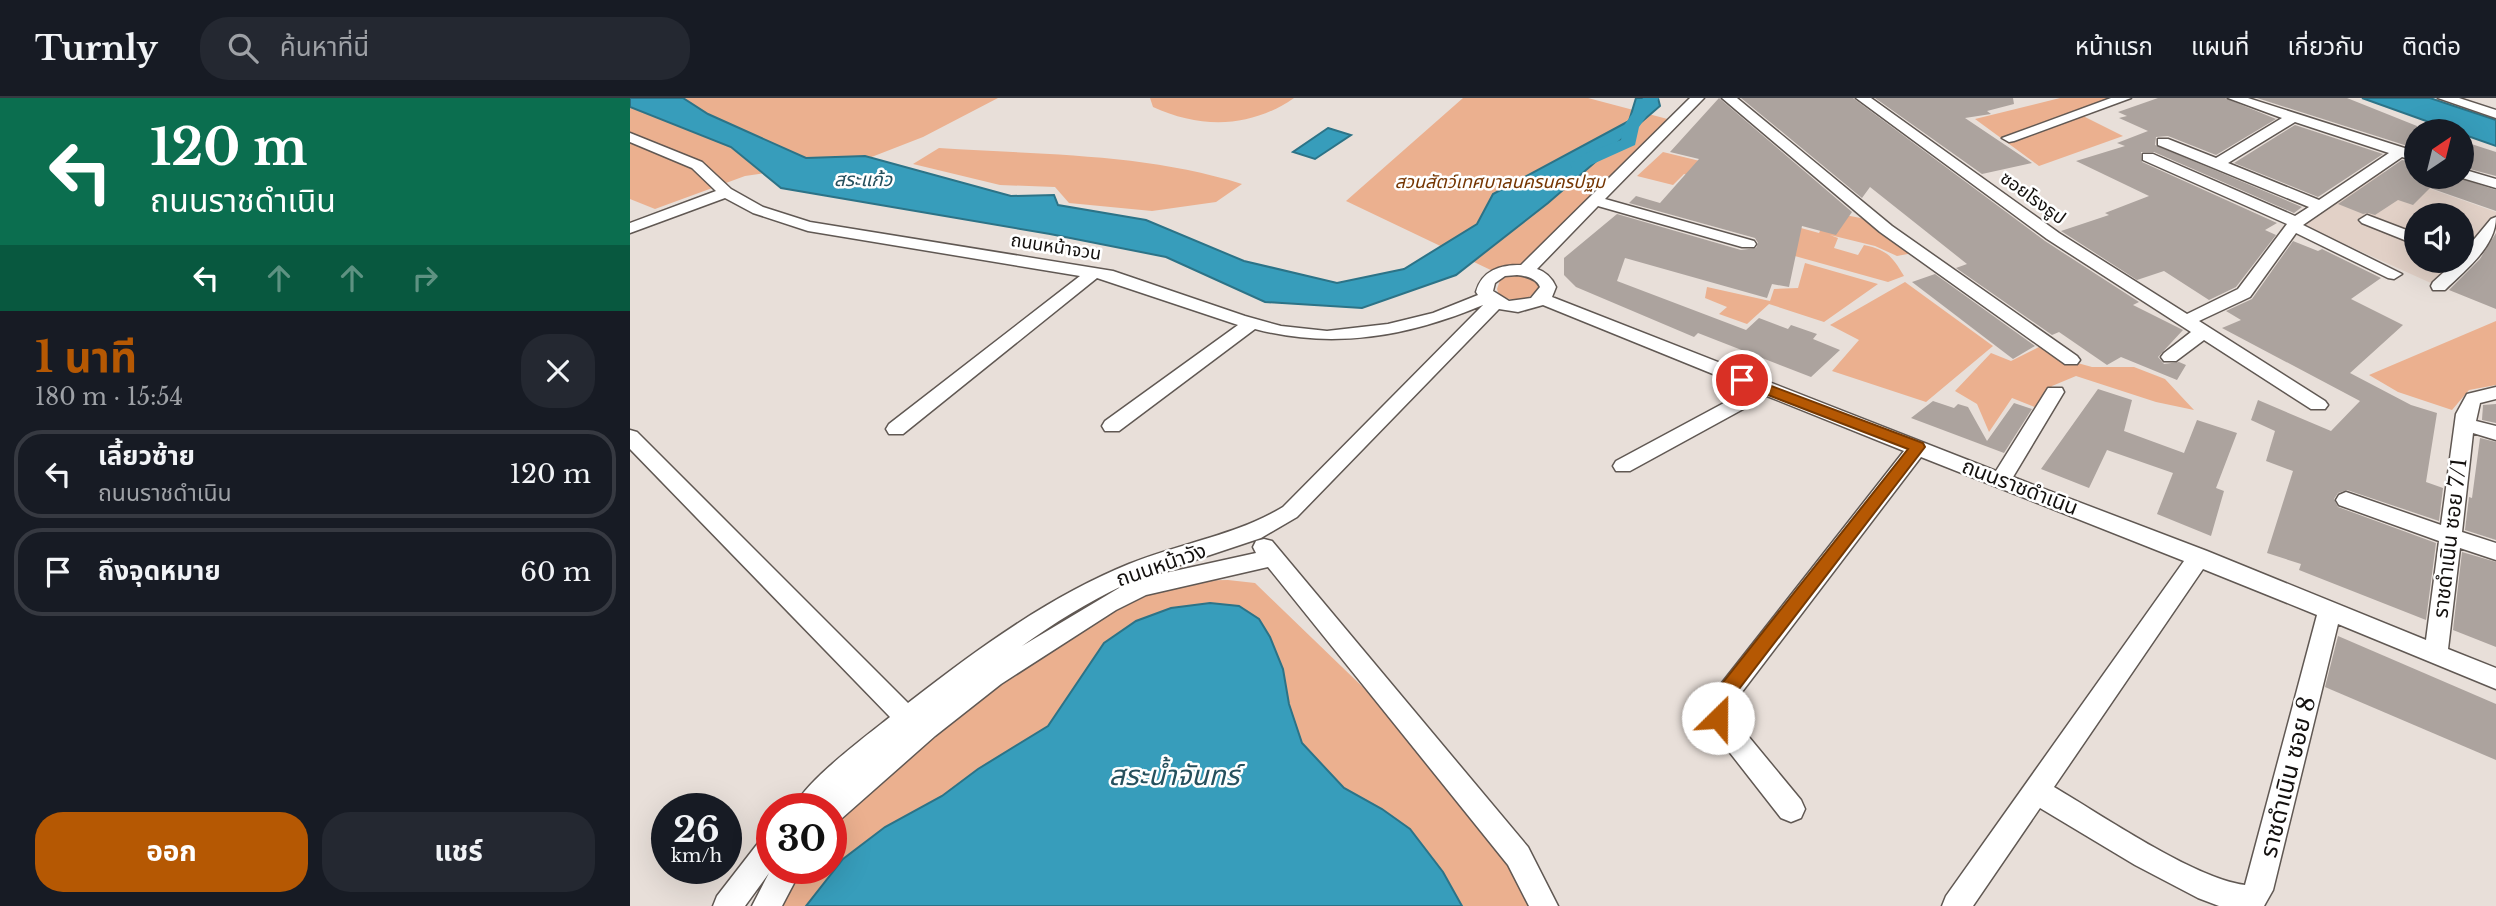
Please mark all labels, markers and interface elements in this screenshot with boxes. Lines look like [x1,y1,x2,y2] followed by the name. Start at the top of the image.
[200,17,690,80] search box
[35,28,158,69] text: Turnly
[224,29,262,67] icon: search
[280,31,369,63] text: ค้นหาที่นี่
[2075,32,2153,61] text: หน้าแรก
[2191,32,2249,61] text: แผนที่
[2287,32,2364,61] text: เกี่ยวกับ
[2402,32,2461,61] text: ติดต่อ
[150,117,308,178] text: 120 m
[2404,119,2474,189] north arrow
[2404,119,2474,273] map controls
[35,126,126,217] icon: left
[1995,167,2070,230] street label: ซอยโรงธูป
[834,168,893,191] water label: สระแก้ว
[1395,171,1607,193] park label: สวนสัตว์เทศบาลนครนครปฐม
[150,181,336,221] text: ถนนราชดำเนิน
[2404,203,2474,273] button: sound
[1009,229,1103,265] street label: ถนนหน้าจวน
[187,259,225,297] icon: left
[260,259,298,297] icon: ahead
[333,259,371,297] icon: ahead
[406,259,444,297] icon: right
[35,331,137,383] text: 1 นาที
[521,334,595,408] button: close
[1712,350,1772,410] pin
[1723,361,1761,399] icon: arrive
[35,383,183,411] text: 180 m · 15:54
[98,440,195,472] text: เลี้ยวซ้าย
[1958,453,2082,521] street label: ถนนราชดำเนิน
[39,455,77,493] icon: left
[2427,457,2473,619] street label: ราชดำเนิน ซอย 7/1
[509,458,591,490] text: 120 m
[98,479,232,507] text: ถนนราชดำเนิน
[1112,537,1210,593] street label: ถนนหน้าวัง
[39,553,77,591] icon: arrive
[98,555,221,587] text: ถึงจุดหมาย
[520,556,591,588] text: 60 m
[1681,681,1755,755] position arrow
[2253,693,2322,861] street label: ราชดำเนิน ซอย 8
[1109,756,1246,793] water label: สระน้ำจันทร์
[756,793,847,884] speed limit sign: 30
[673,808,720,851] text: 26
[35,812,308,892] button: ออก
[322,812,595,892] button: แชร์
[671,845,722,867] text: km/h

